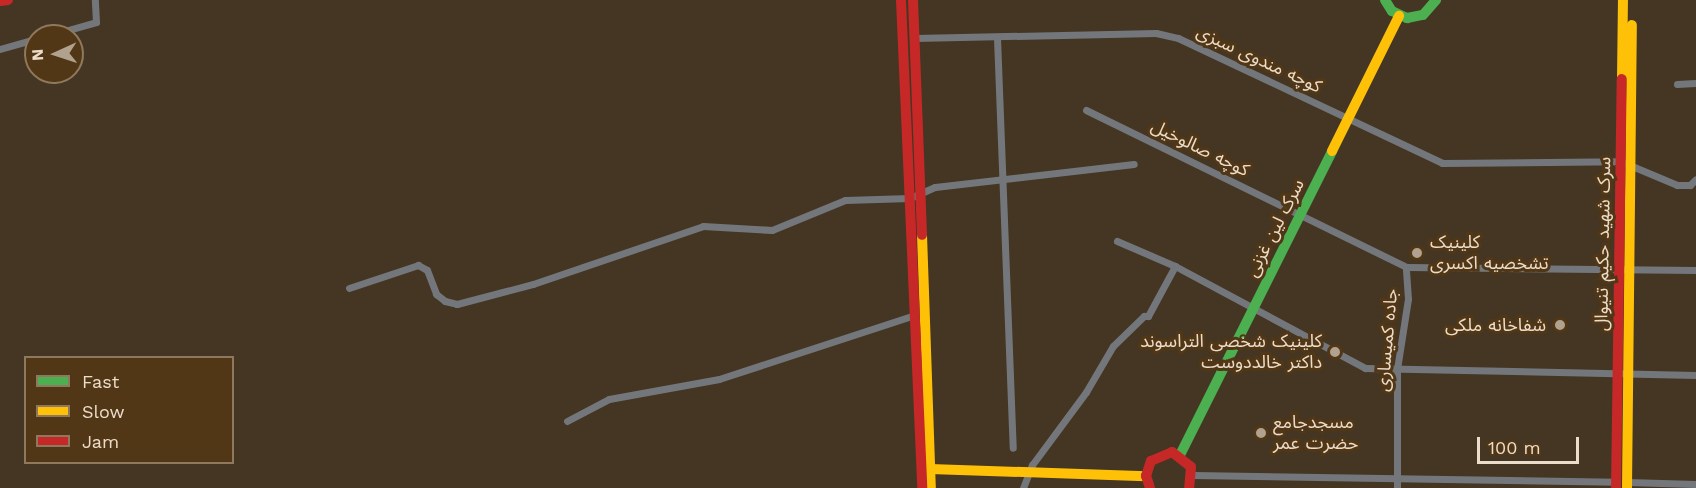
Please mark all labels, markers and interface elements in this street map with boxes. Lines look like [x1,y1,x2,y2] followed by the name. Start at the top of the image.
[1193,21,1325,97] street label: کوچه مندوی سبزی
[24,24,84,84] north arrow
[28,48,47,61] text: N
[1147,115,1253,181] street label: کوچه صالوخیل
[1591,157,1615,331] street label: سرک شهید حکیم تنیوال
[1241,175,1309,281] street label: سرک لین غزنی
[1430,232,1549,274] place label: کلینیک تشخصیه اکسری
[1408,244,1426,262] marker: کلینیک تشخصیه اکسری
[1372,288,1402,392] street label: جاده کمیساری
[1445,314,1546,336] place label: شفاخانه ملکی
[1551,316,1569,334] marker: شفاخانه ملکی
[1140,331,1322,374] place label: کلینیک شخصی التراسوند داکتر خالددوست
[1326,343,1344,361] marker: کلینیک شخصی التراسوند داکتر خالددوست
[24,356,234,464] legend
[82,371,119,392] text: Fast
[82,401,125,422] text: Slow
[1273,412,1358,454] place label: مسجدجامع حضرت عمر
[1480,425,1582,463] scale bar
[1254,426,1268,440] marker: مسجدجامع حضرت عمر
[82,431,119,452] text: Jam
[1488,437,1541,458] text: 100 m

